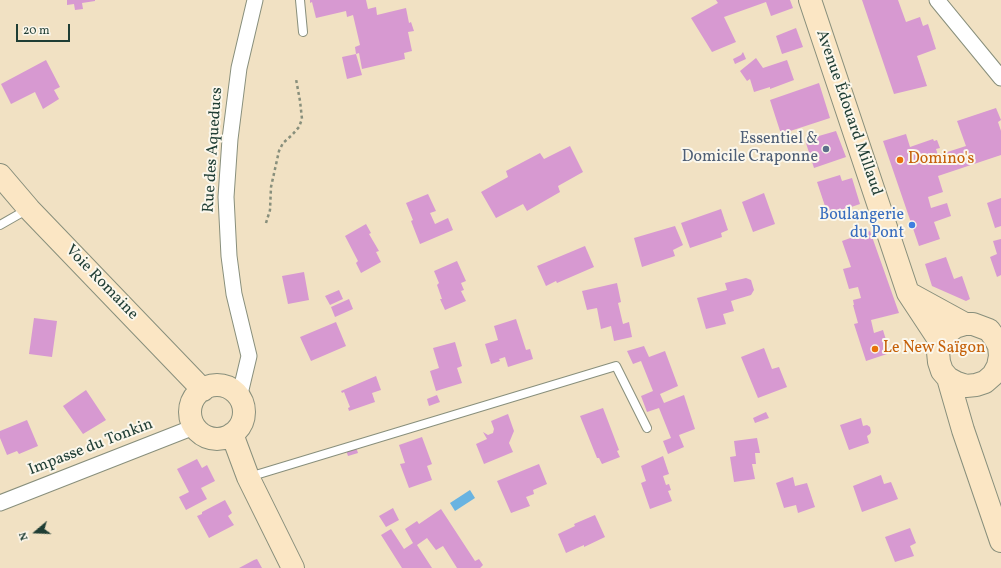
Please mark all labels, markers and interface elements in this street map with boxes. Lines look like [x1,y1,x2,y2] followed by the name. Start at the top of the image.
[18,16,72,42] scale bar
[23,23,50,39] text: 20 m
[811,28,885,198] street label: Avenue Édouard Millaud
[200,87,228,213] street label: Rue des Aqueducs
[682,130,818,168] place label: Essentiel & Domicile Craponne
[821,144,831,154] marker: Essentiel & Domicile Craponne
[908,150,974,170] place label: Domino's
[895,155,905,165] marker: Domino's
[819,206,904,244] place label: Boulangerie du Pont
[907,220,917,230] marker: Boulangerie du Pont
[60,242,142,324] street label: Voie Romaine
[883,339,985,359] place label: Le New Saïgon
[870,344,880,354] marker: Le New Saïgon
[26,415,156,481] street label: Impasse du Tonkin
[16,512,56,552] north arrow
[16,530,33,542] text: N

